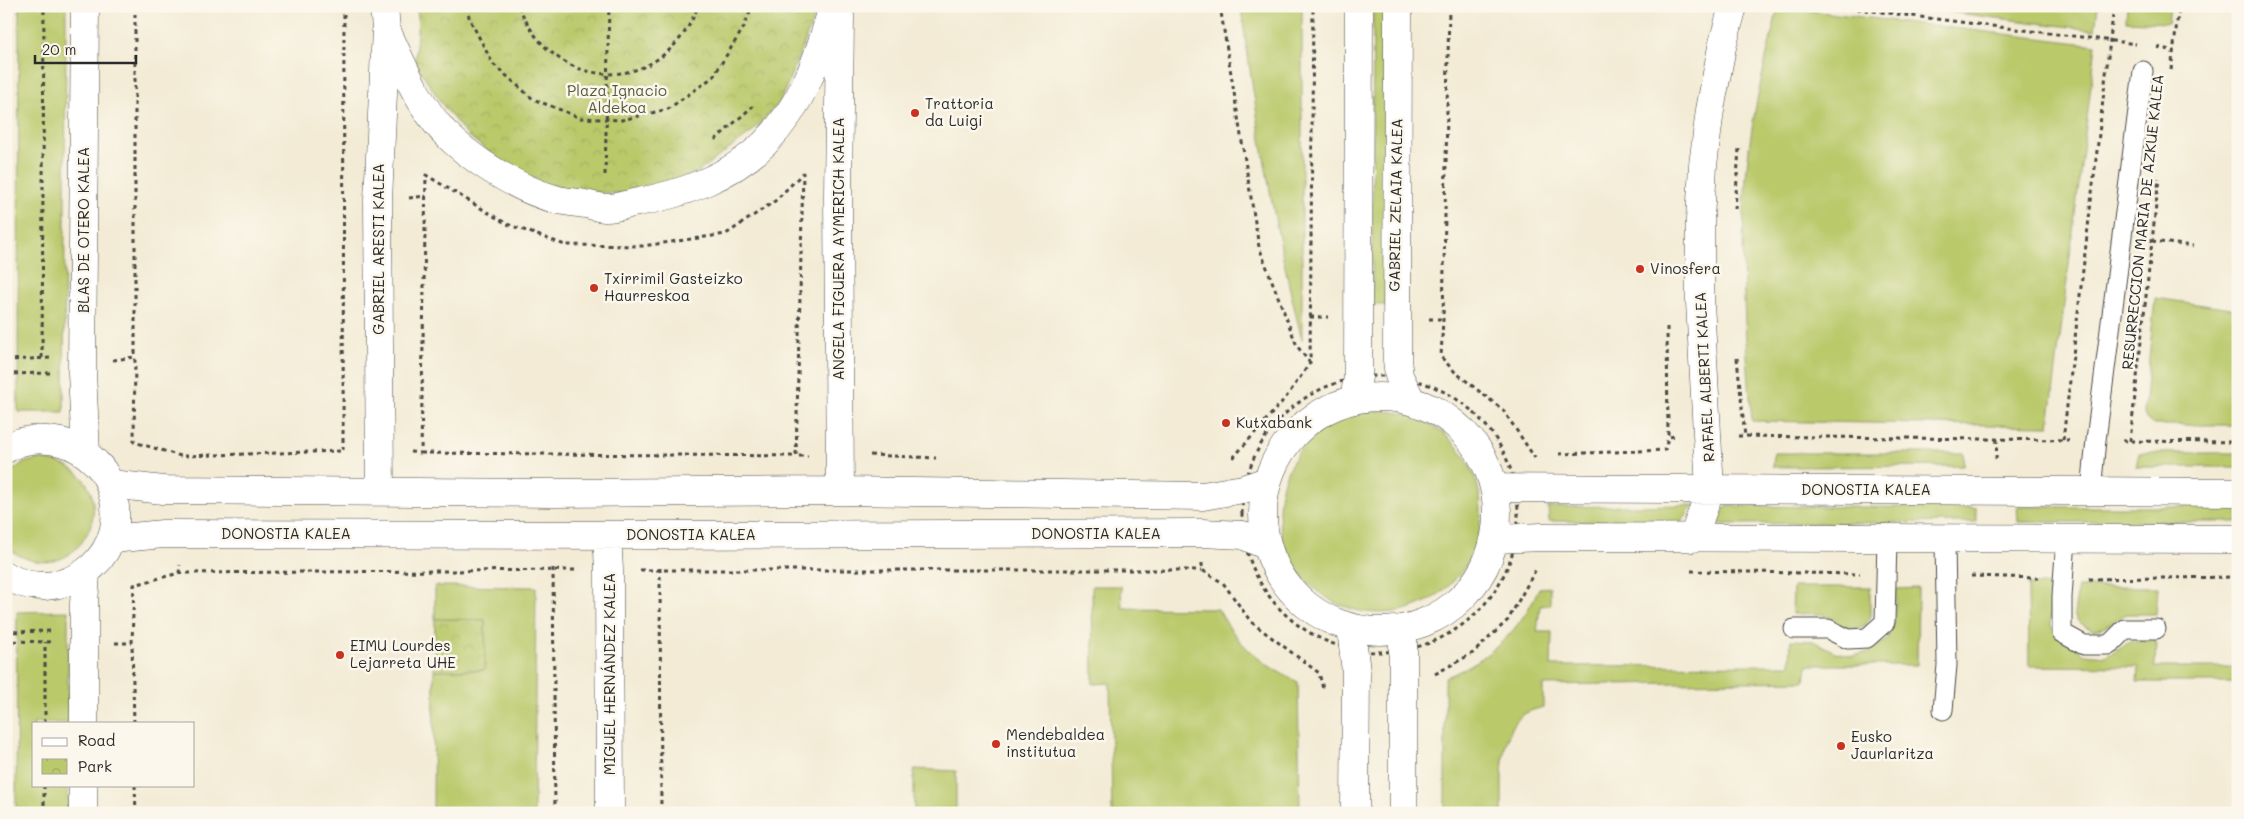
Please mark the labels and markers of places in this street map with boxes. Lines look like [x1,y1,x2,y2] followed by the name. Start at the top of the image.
[925,93,994,130] place label: Trattoria da Luigi
[909,107,921,119] marker: Trattoria da Luigi
[1650,258,1721,278] place label: Vinosfera
[1634,263,1646,275] marker: Vinosfera
[604,268,743,305] place label: Txirrimil Gasteizko Haurreskoa
[588,282,600,294] marker: Txirrimil Gasteizko Haurreskoa
[1236,412,1312,432] place label: Kutxabank
[1220,417,1232,429] marker: Kutxabank
[350,635,456,672] place label: EIMU Lourdes Lejarreta UHE
[334,649,346,661] marker: EIMU Lourdes Lejarreta UHE
[1006,724,1105,761] place label: Mendebaldea institutua
[1851,726,1934,763] place label: Eusko Jaurlaritza
[990,738,1002,750] marker: Mendebaldea institutua
[1835,740,1847,752] marker: Eusko Jaurlaritza

